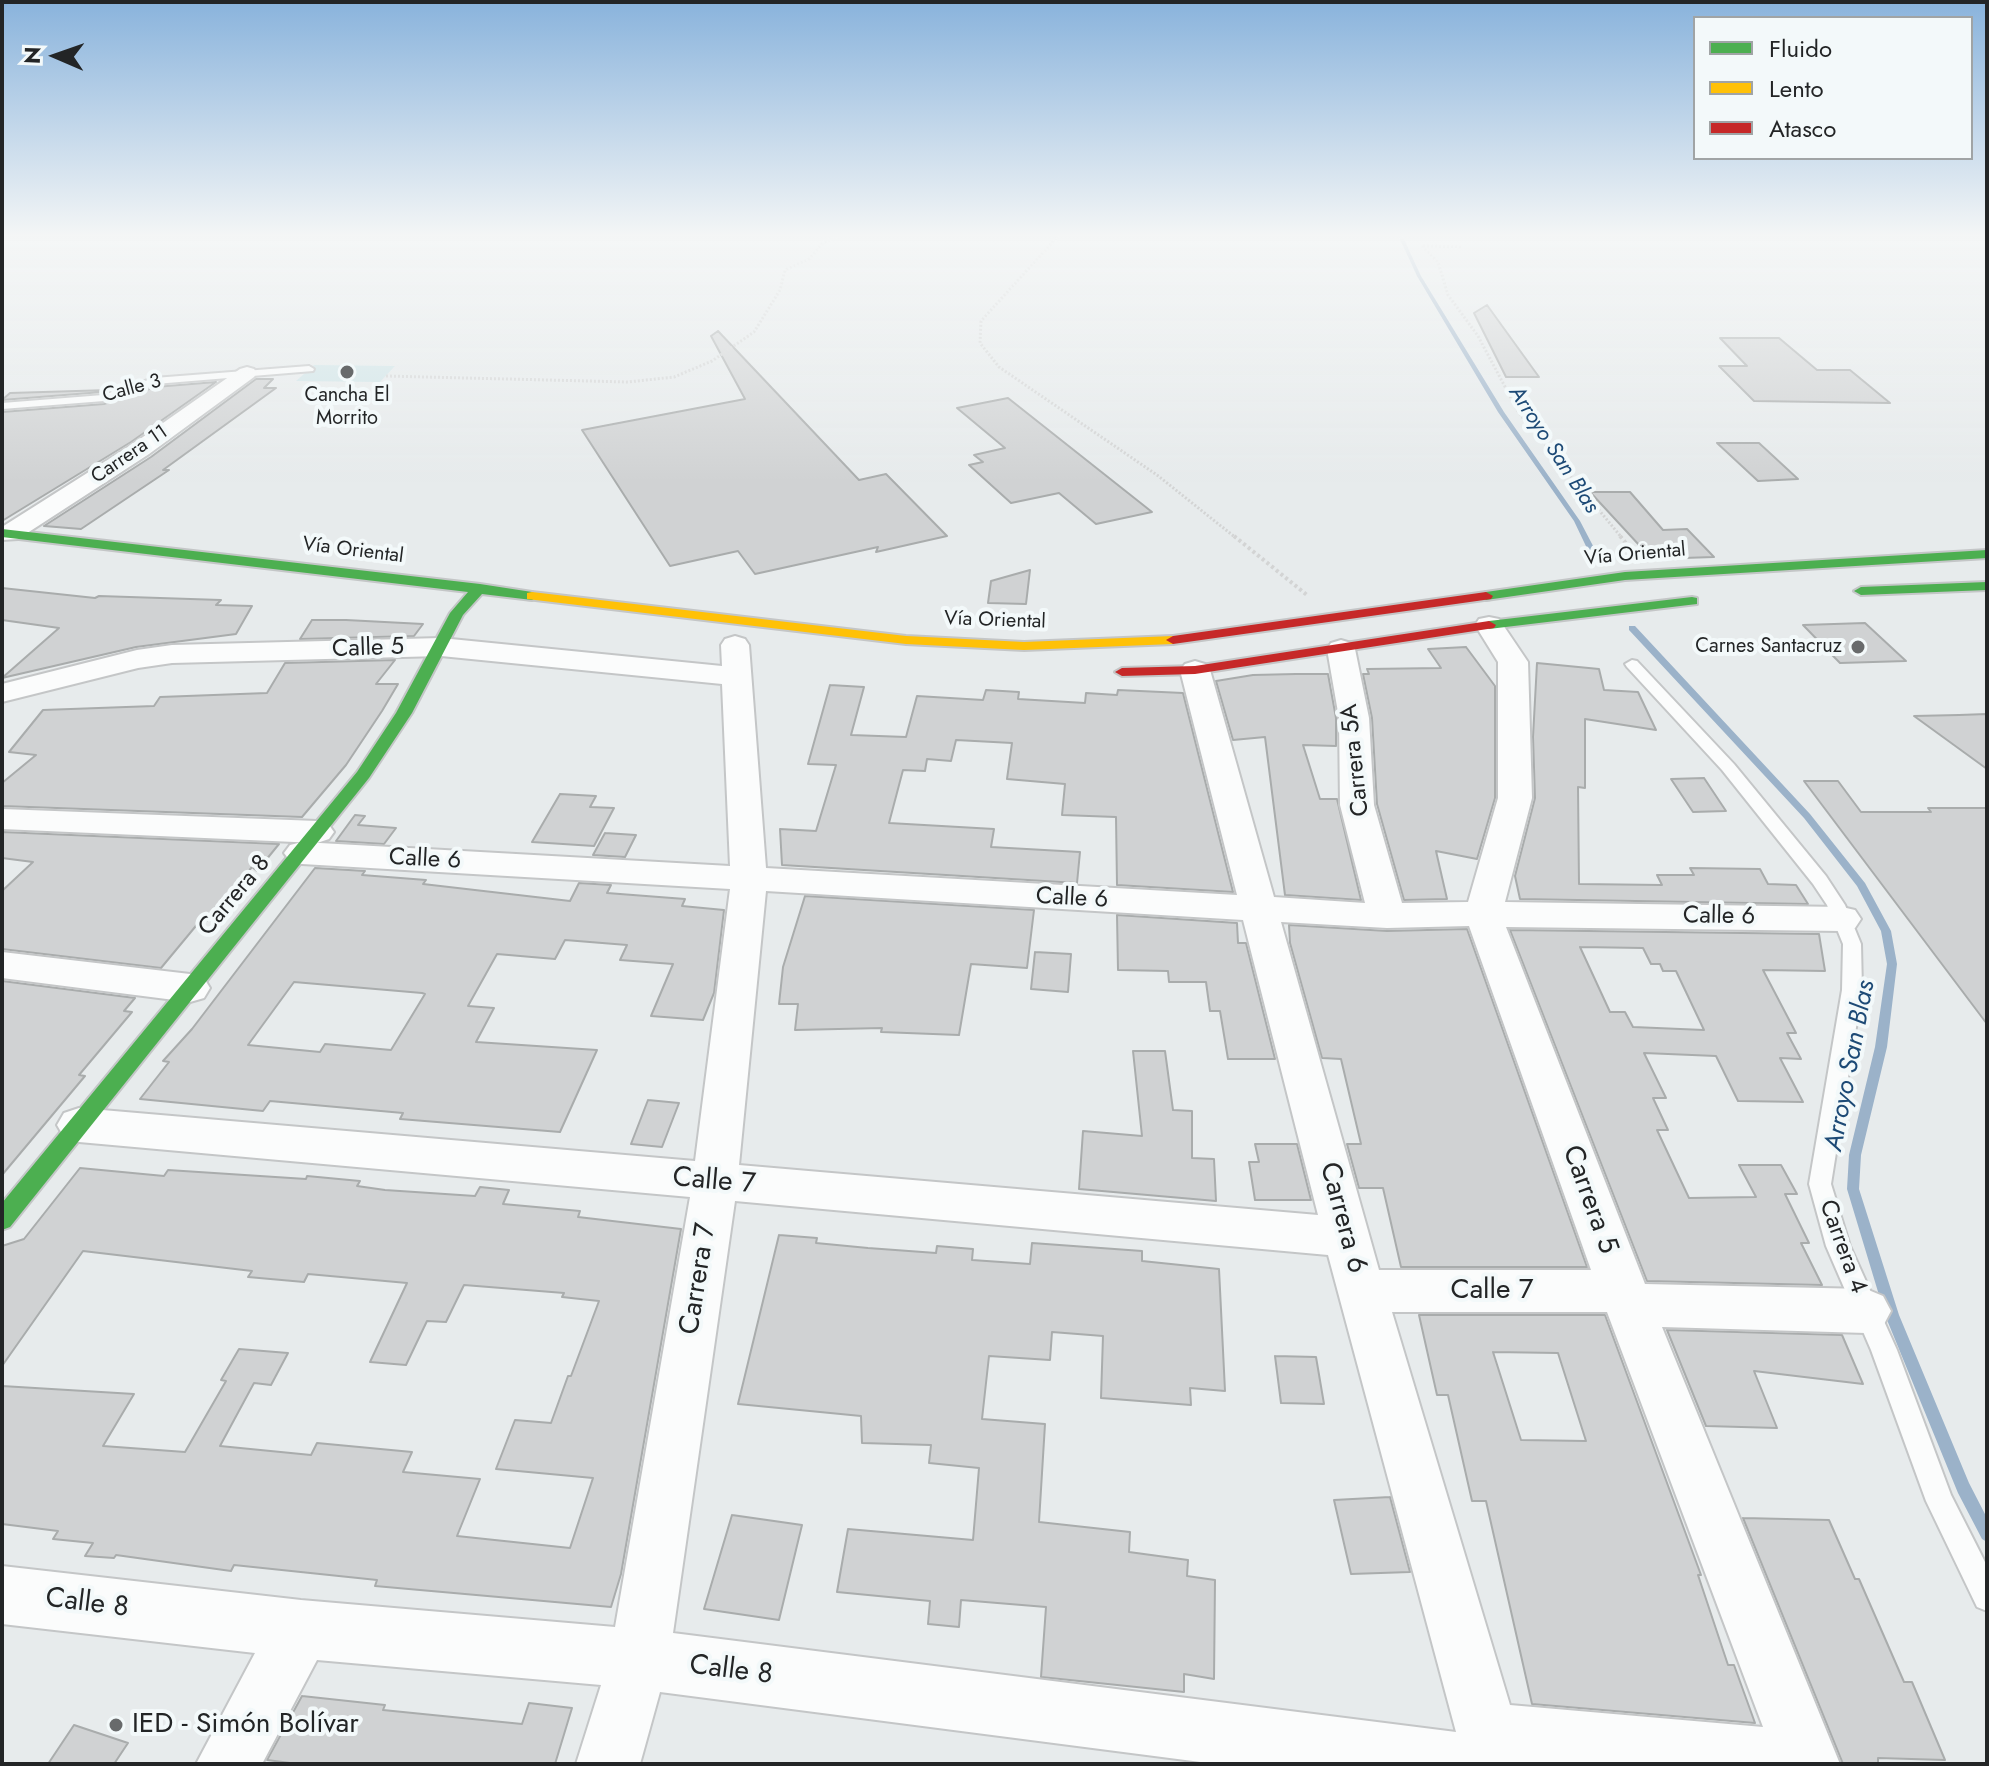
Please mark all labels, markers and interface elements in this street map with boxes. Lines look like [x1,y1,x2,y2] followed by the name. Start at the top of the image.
[16,16,96,96] north arrow
[1693,16,1973,160] legend
[1769,31,1832,66] text: Fluido
[16,46,48,64] text: N
[1769,71,1824,106] text: Lento
[1769,111,1836,146] text: Atasco
[338,363,356,381] marker: Cancha El Morrito
[100,370,164,408] street label: Calle 3
[1502,381,1604,519] water label: Arroyo San Blas
[304,384,390,431] place label: Cancha El Morrito
[87,421,173,489] street label: Carrera 11
[301,533,405,569] street label: Vía Oriental
[1583,539,1687,571] street label: Vía Oriental
[944,607,1046,635] street label: Vía Oriental
[331,633,405,665] street label: Calle 5
[1695,635,1842,659] place label: Carnes Santacruz
[1849,638,1867,656] marker: Carnes Santacruz
[1336,702,1376,818] street label: Carrera 5A
[388,844,462,876] street label: Calle 6
[193,850,277,942] street label: Carrera 8
[1035,883,1109,915] street label: Calle 6
[1683,902,1755,932] street label: Calle 6
[1819,978,1883,1154] water label: Arroyo San Blas
[1554,1141,1624,1259] street label: Carrera 5
[1311,1159,1373,1277] street label: Carrera 6
[671,1162,757,1202] street label: Calle 7
[1812,1196,1872,1298] street label: Carrera 4
[674,1221,724,1337] street label: Carrera 7
[1450,1274,1534,1308] street label: Calle 7
[43,1582,131,1626] street label: Calle 8
[687,1649,775,1693] street label: Calle 8
[132,1708,359,1742] place label: IED - Simón Bolívar
[107,1716,125,1734] marker: IED - Simón Bolívar

